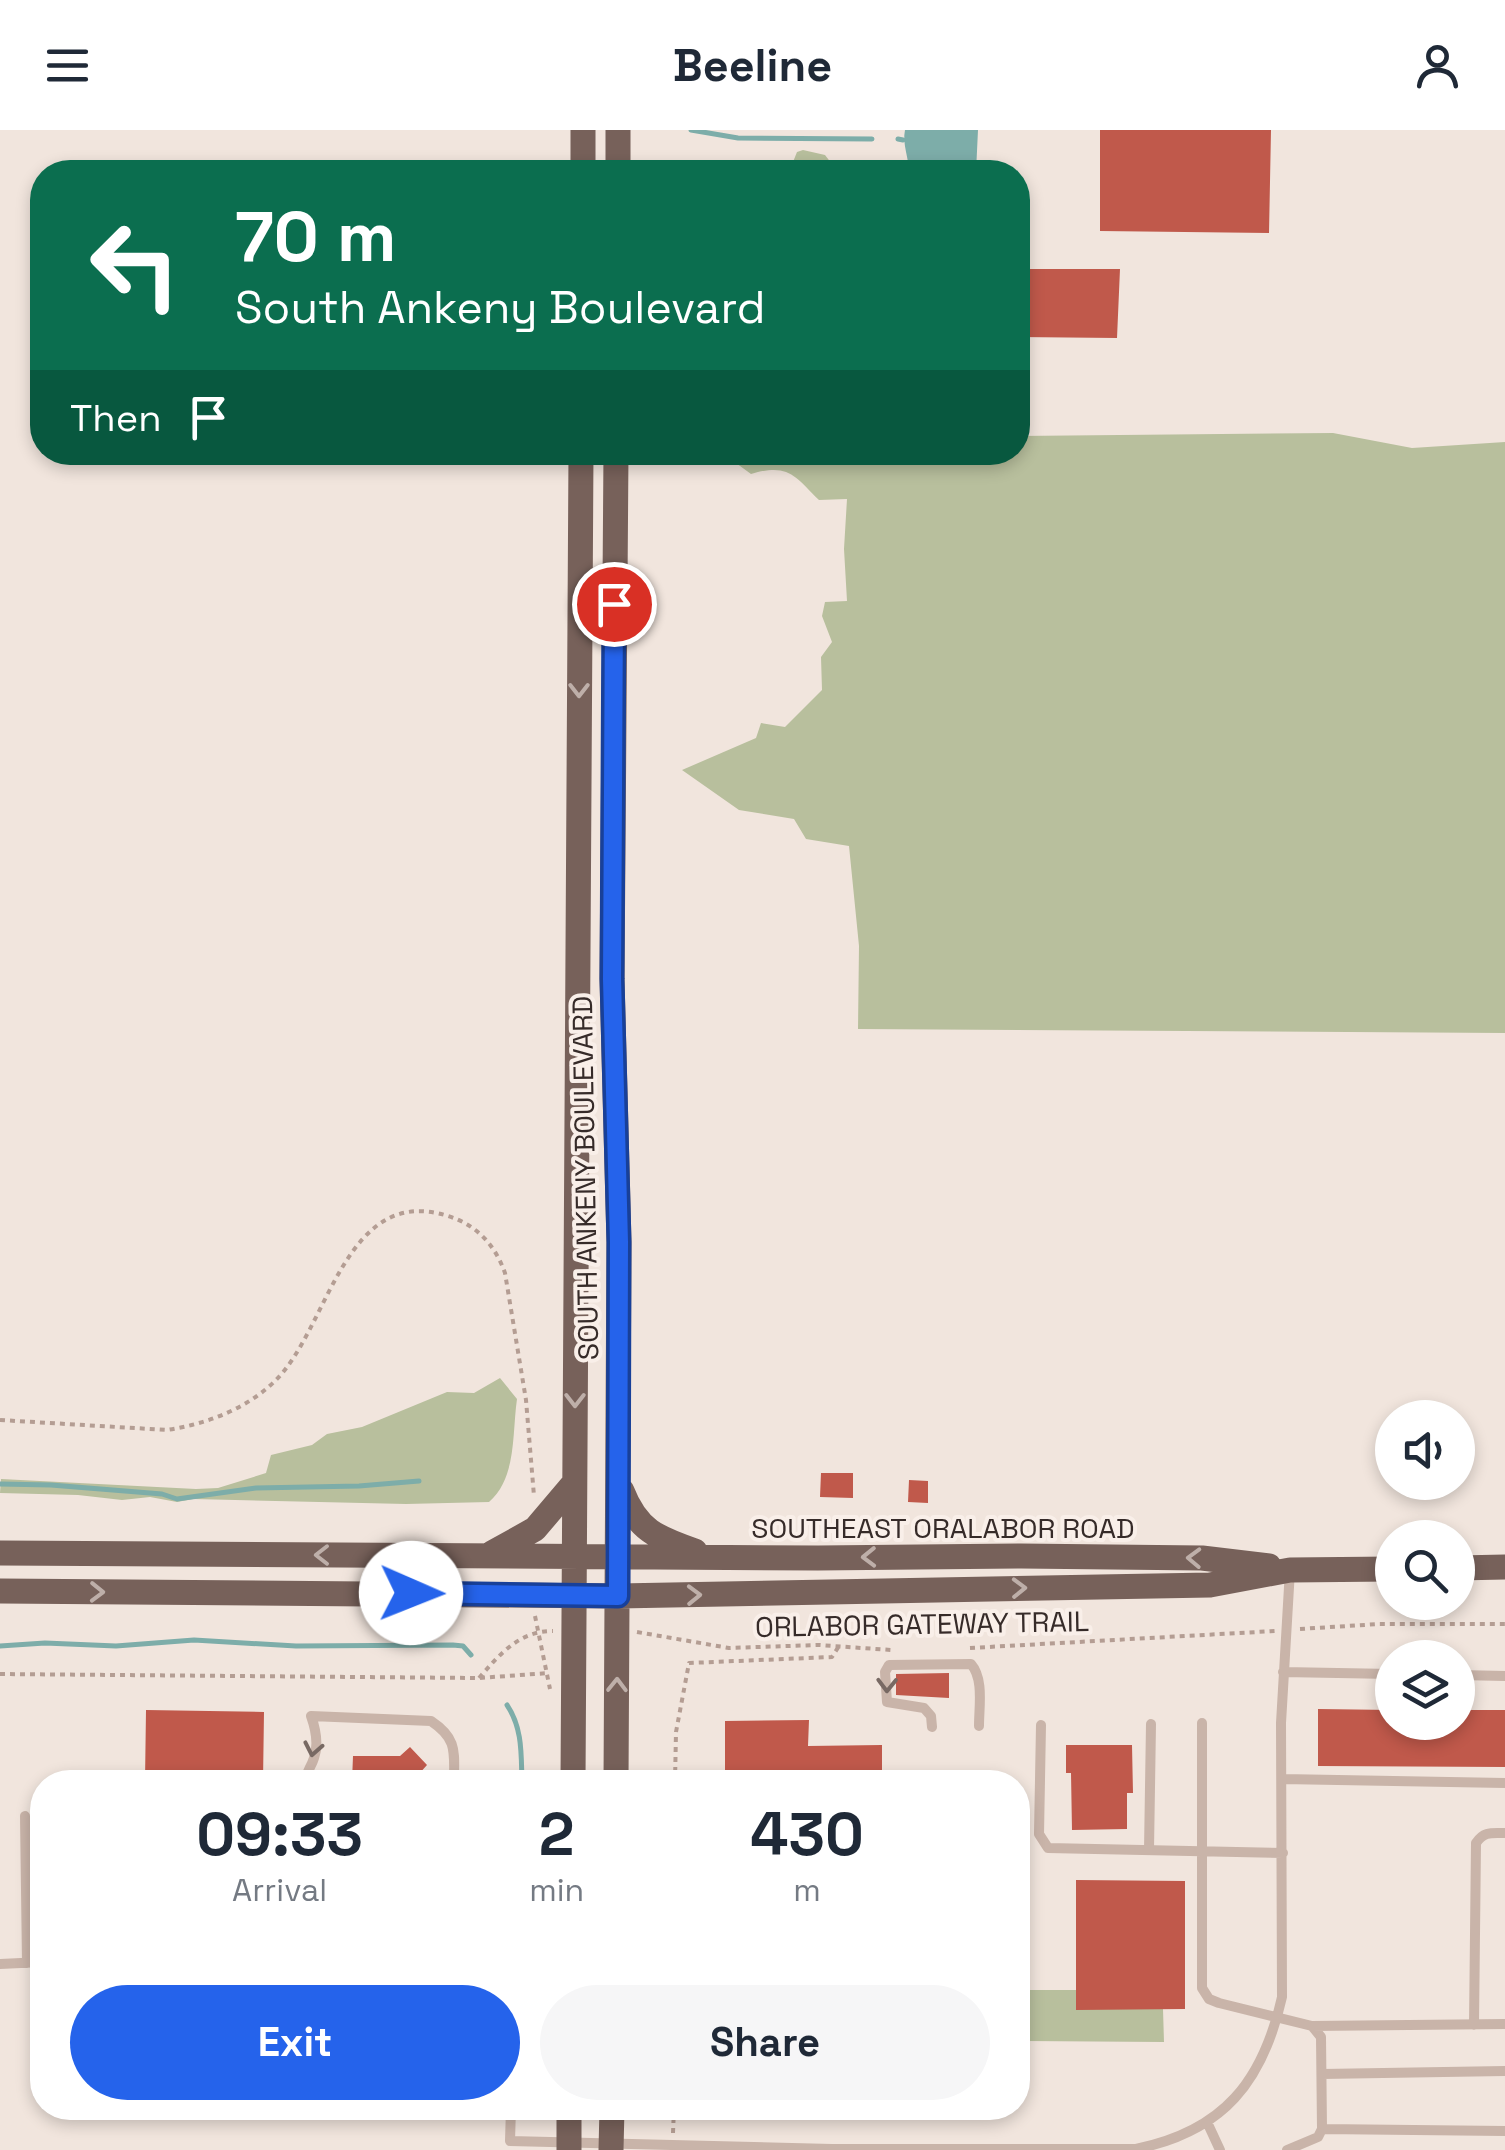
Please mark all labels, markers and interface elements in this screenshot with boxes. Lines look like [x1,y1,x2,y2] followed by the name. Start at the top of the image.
[673,37,832,94] text: Beeline
[40,38,95,93] icon: menu
[1410,38,1465,93] icon: person
[235,192,396,281] text: 70 m
[70,200,200,330] icon: left
[235,279,766,336] text: South Ankeny Boulevard
[181,390,236,445] icon: arrive
[70,394,161,442] text: Then
[572,562,657,647] pin
[587,577,642,632] icon: arrive
[568,682,590,698] one-way arrow
[564,995,606,1361] street label: SOUTH ANKENY BOULEVARD
[564,1392,585,1408] one-way arrow
[1375,1400,1475,1740] map controls
[1375,1400,1475,1500] button: sound
[751,1510,1135,1546] street label: SOUTHEAST ORALABOR ROAD
[1375,1520,1475,1620] button: search
[359,1541,463,1645] position arrow
[314,1544,330,1566] one-way arrow
[860,1547,876,1568] one-way arrow
[1185,1548,1201,1569] one-way arrow
[1011,1578,1027,1599] one-way arrow
[90,1581,106,1602] one-way arrow
[686,1584,702,1605] one-way arrow
[755,1603,1089,1645] street label: ORLABOR GATEWAY TRAIL
[1375,1640,1475,1740] button: layers
[606,1677,628,1692] one-way arrow
[877,1678,898,1693] one-way arrow
[304,1741,325,1758] one-way arrow
[196,1796,363,1873] text: 09:33
[539,1796,574,1873] text: 2
[750,1796,864,1873] text: 430
[232,1870,327,1910] text: Arrival
[529,1870,584,1910] text: min
[793,1870,821,1910] text: m
[70,1985,520,2100] button: Exit
[540,1985,990,2100] button: Share

